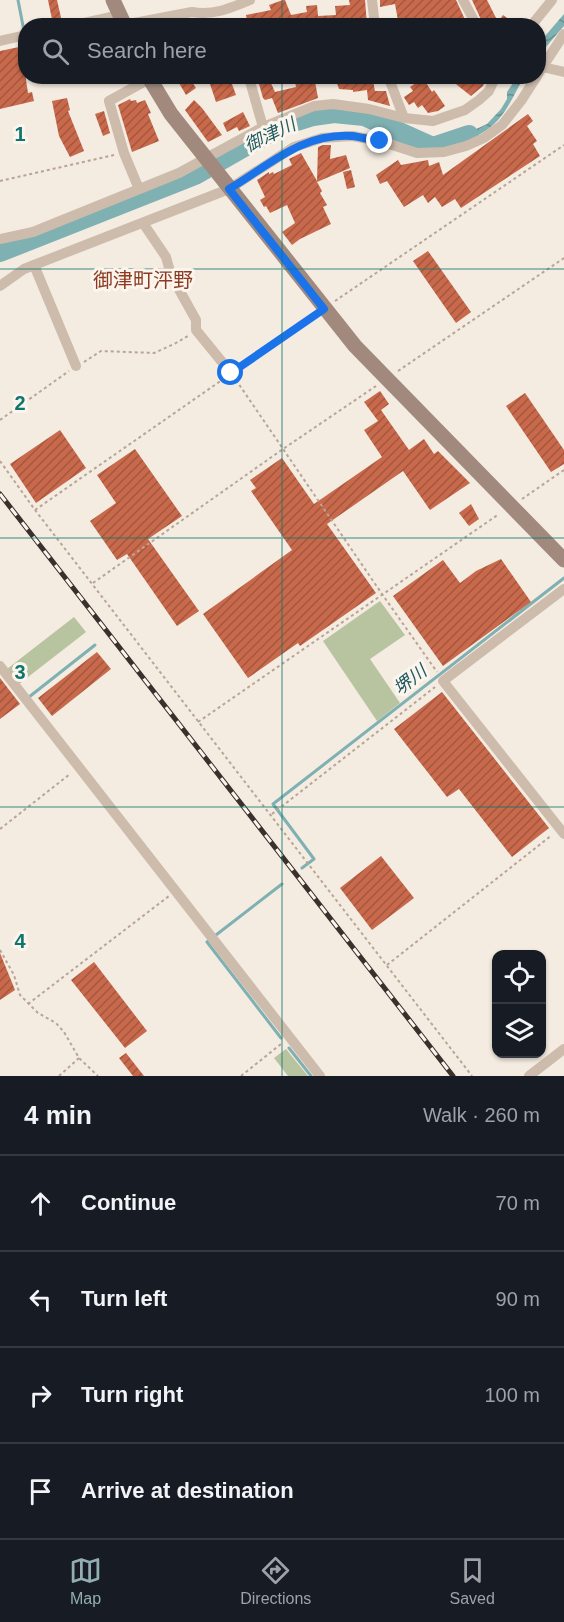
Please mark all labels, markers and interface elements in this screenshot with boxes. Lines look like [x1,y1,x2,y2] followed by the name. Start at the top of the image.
[18,18,546,84] search box
[39,35,72,68] icon: search
[87,38,207,63] text: Search here
[241,113,300,156] water label: 御津川
[14,123,26,145] text: 1
[366,127,392,153] route end
[93,269,193,291] district label: 御津町泙野
[217,359,243,385] route start
[14,392,26,414] text: 2
[390,660,432,699] water label: 堺川
[14,661,26,683] text: 3
[14,930,26,952] text: 4
[492,950,546,1058] map controls
[492,950,546,1004] button: locate
[492,1004,546,1058] button: layers
[24,1100,92,1130] text: 4 min
[423,1104,540,1126] text: Walk · 260 m
[24,1187,57,1220] icon: ahead
[81,1190,176,1215] text: Continue
[496,1192,540,1214] text: 70 m
[24,1283,57,1316] icon: left
[81,1286,167,1311] text: Turn left
[496,1288,540,1310] text: 90 m
[24,1379,57,1412] icon: right
[81,1382,183,1407] text: Turn right
[484,1384,540,1406] text: 100 m
[24,1475,57,1508] icon: arrive
[81,1478,294,1503] text: Arrive at destination
[69,1554,102,1608] tab: Map
[240,1554,311,1608] tab: Directions
[450,1554,495,1608] tab: Saved

